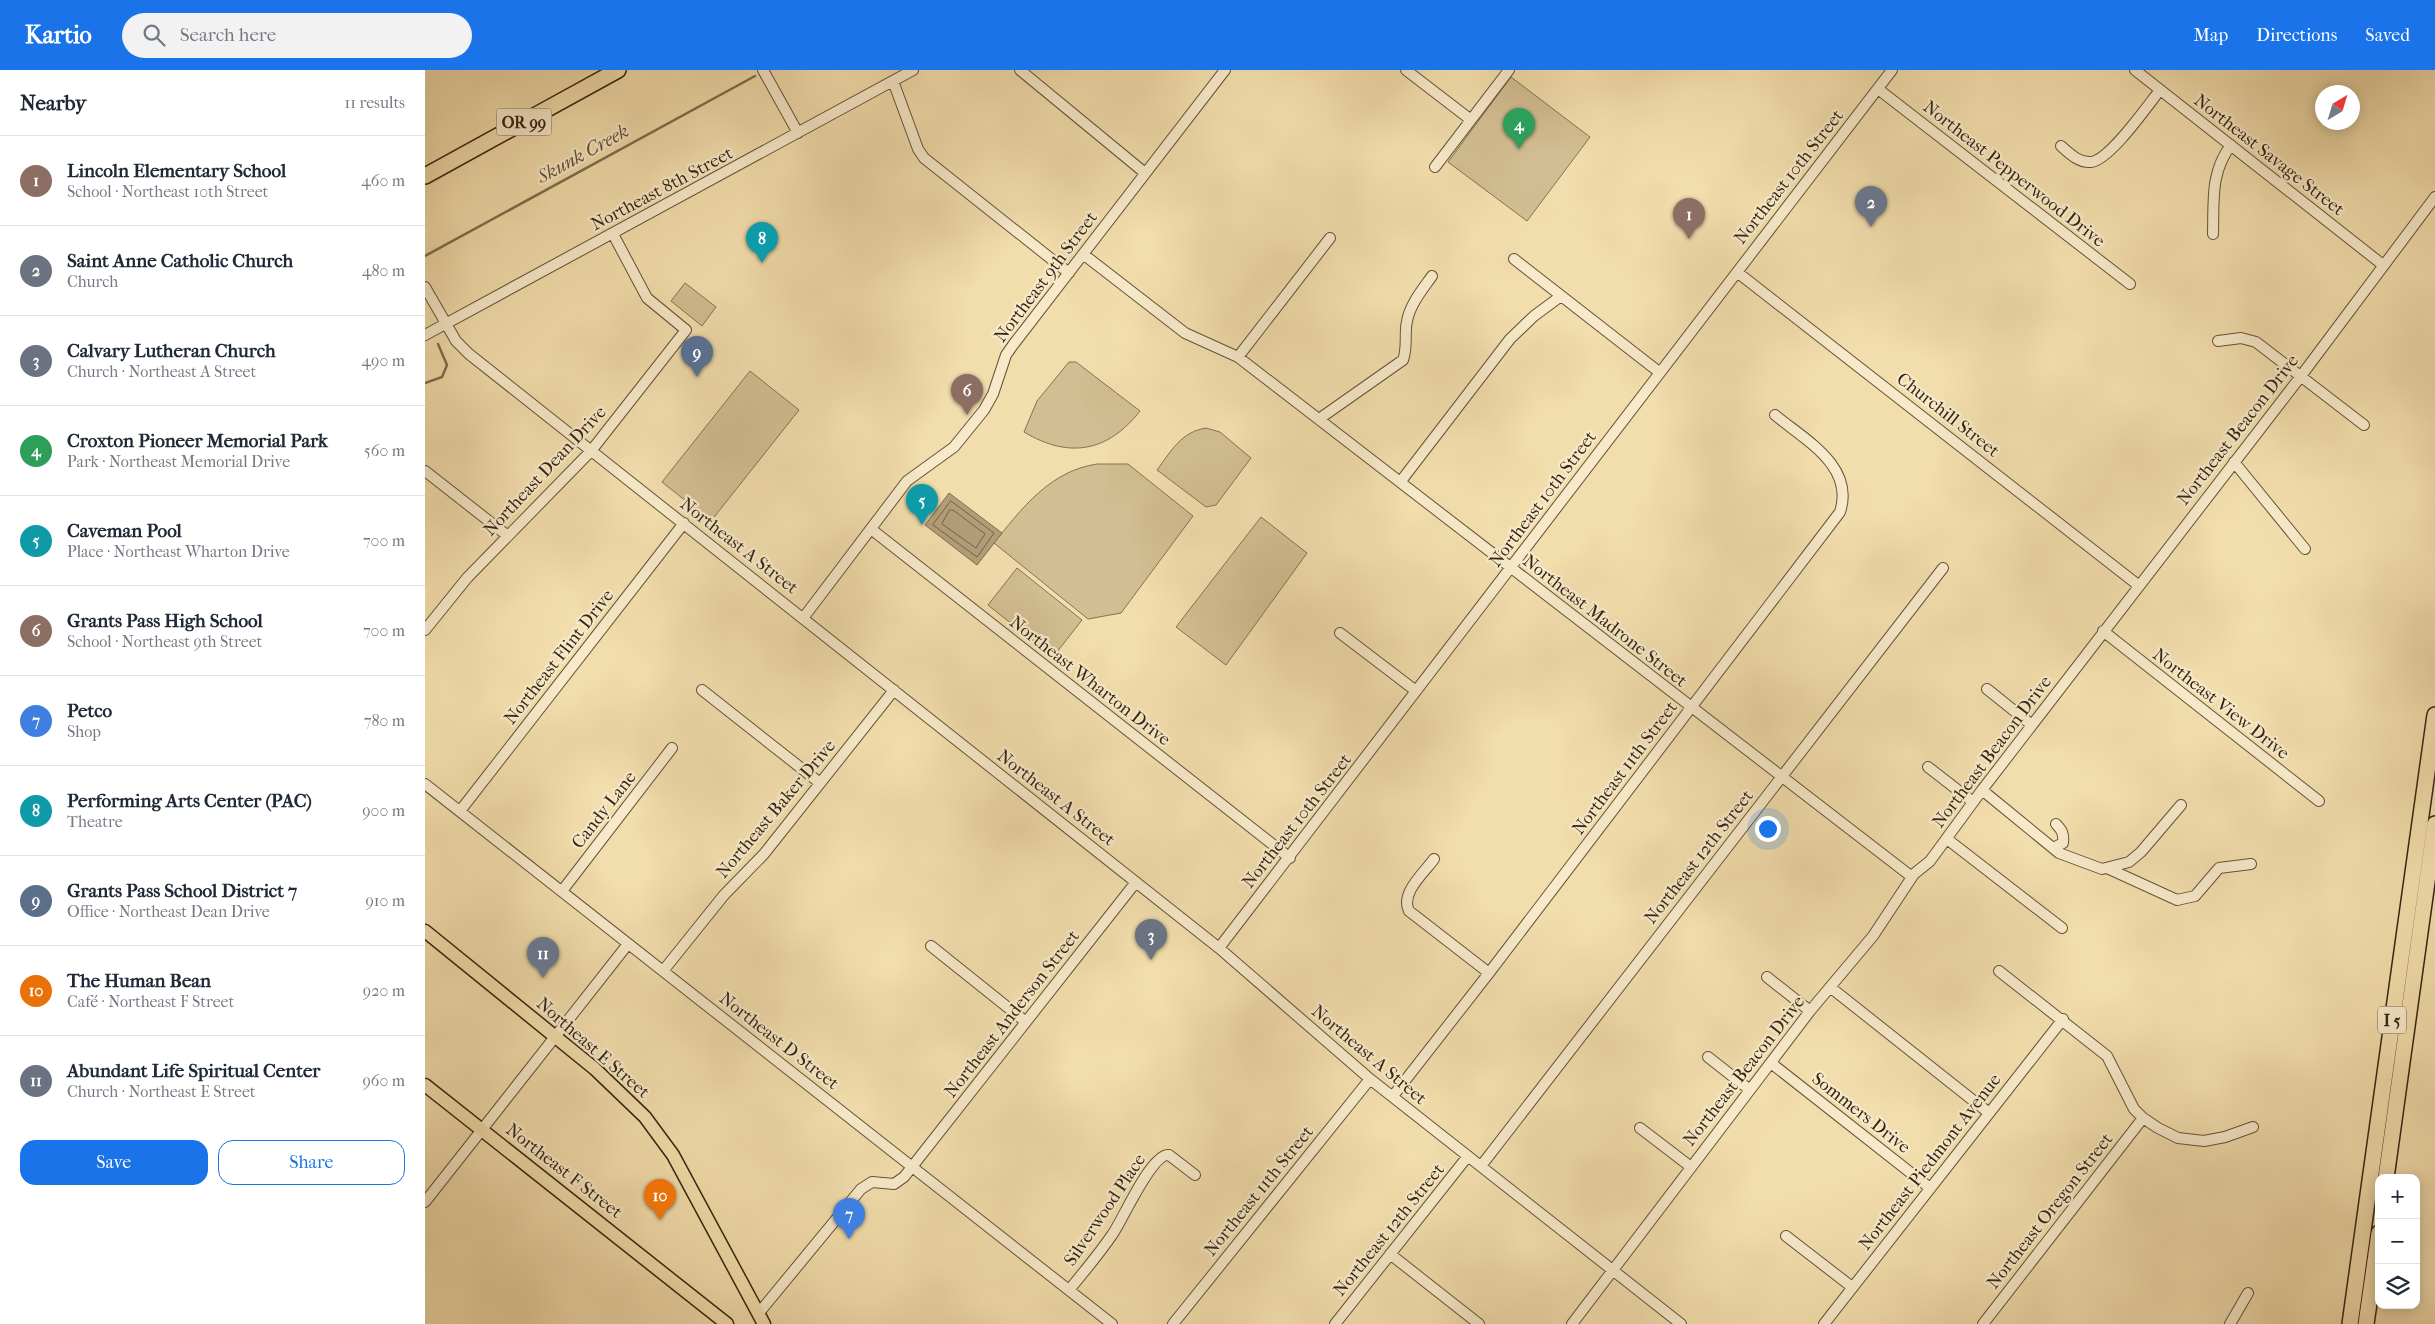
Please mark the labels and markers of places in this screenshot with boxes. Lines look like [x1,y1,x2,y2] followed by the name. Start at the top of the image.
[1503,108,1535,149] pin: 4
[1855,186,1887,227] pin: 2
[1673,198,1705,239] pin: 1
[746,222,778,263] pin: 8
[681,336,713,377] pin: 9
[951,374,983,415] pin: 6
[906,484,938,525] pin: 5
[1135,919,1167,960] pin: 3
[527,937,559,978] pin: 11
[644,1179,676,1220] pin: 10
[833,1198,865,1239] pin: 7

